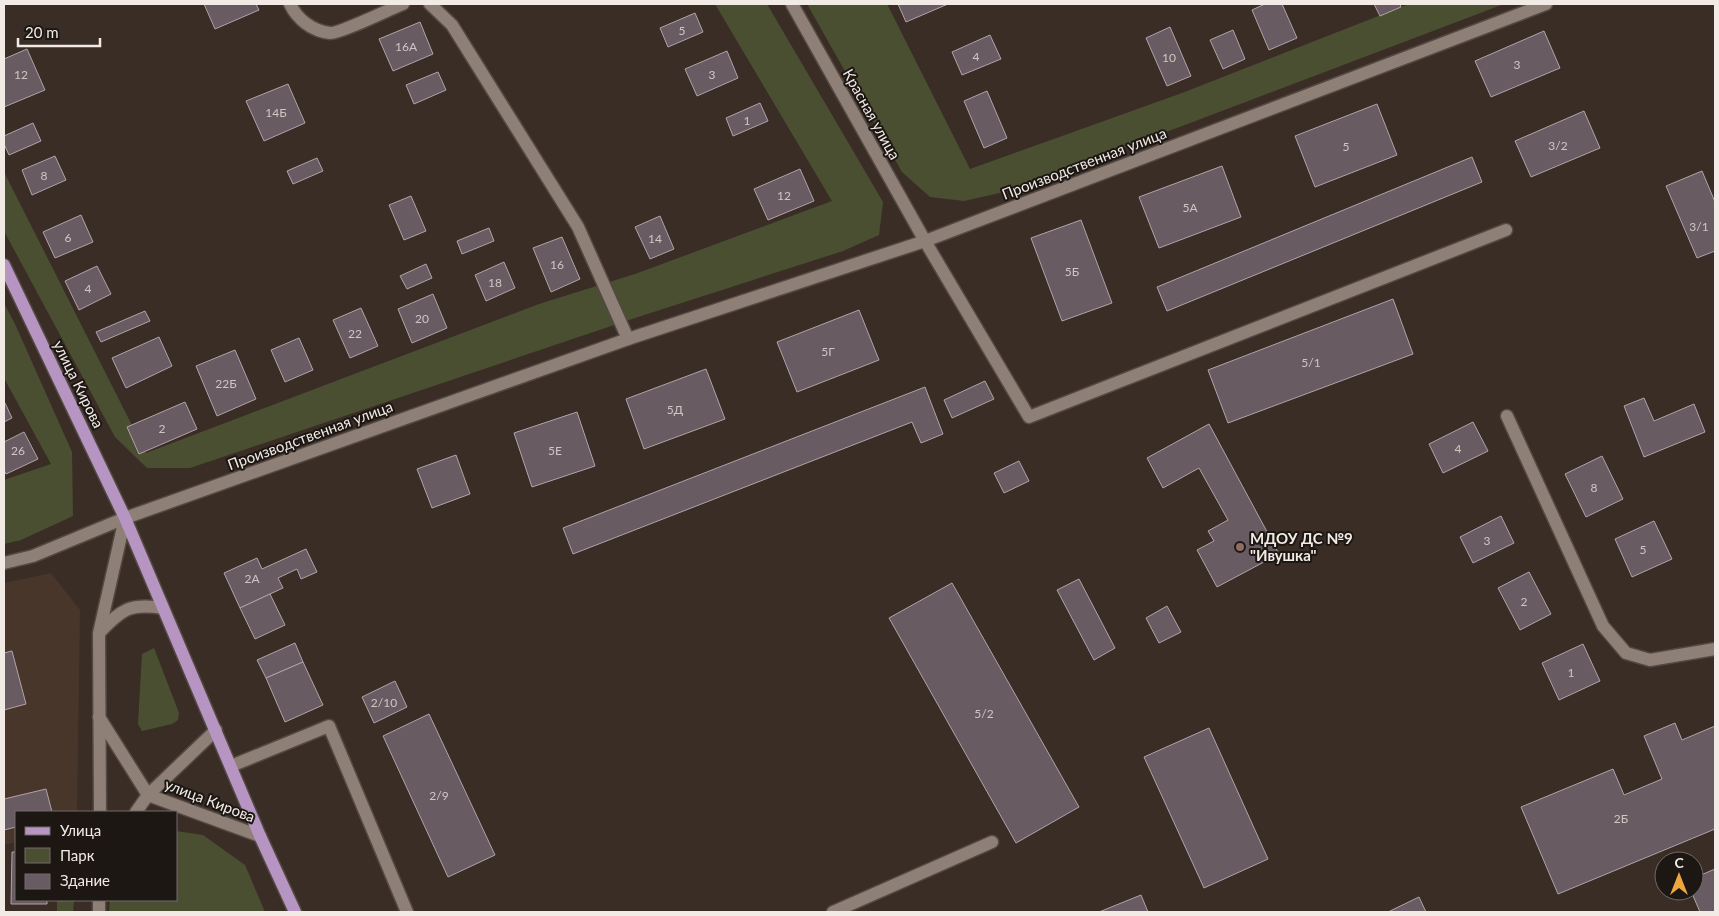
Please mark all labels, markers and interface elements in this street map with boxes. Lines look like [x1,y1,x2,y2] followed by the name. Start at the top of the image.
[18,15,100,47] scale bar
[25,23,59,41] text: 20 m
[679,23,686,38] house number: 5
[395,39,418,54] house number: 16А
[973,49,980,64] house number: 4
[1162,50,1176,65] house number: 10
[1514,57,1521,72] house number: 3
[840,65,904,163] street label: Красная улица
[14,67,28,82] house number: 12
[709,67,716,82] house number: 3
[265,105,287,120] house number: 14Б
[744,113,751,128] house number: 1
[999,123,1169,203] street label: Производственная улица
[1548,138,1568,153] house number: 3/2
[1343,139,1350,154] house number: 5
[41,168,48,183] house number: 8
[777,188,791,203] house number: 12
[1182,200,1198,215] house number: 5А
[1689,219,1709,234] house number: 3/1
[65,230,72,245] house number: 6
[648,231,662,246] house number: 14
[550,257,564,272] house number: 16
[1065,264,1079,279] house number: 5Б
[488,275,502,290] house number: 18
[85,281,92,296] house number: 4
[415,311,429,326] house number: 20
[348,326,362,341] house number: 22
[50,337,108,431] street label: улица Кирова
[821,344,835,359] house number: 5Г
[1301,355,1321,370] house number: 5/1
[215,376,237,391] house number: 22Б
[225,397,395,473] street label: Производственная улица
[667,402,684,417] house number: 5Д
[159,421,166,436] house number: 2
[1455,441,1462,456] house number: 4
[11,443,25,458] house number: 26
[548,443,562,458] house number: 5Е
[1591,480,1598,495] house number: 8
[1250,529,1353,564] place label: МДОУ ДС №9 "Ивушка"
[1484,533,1491,548] house number: 3
[1234,541,1246,553] marker: МДОУ ДС №9 "Ивушка"
[1640,542,1647,557] house number: 5
[244,571,260,586] house number: 2А
[1521,594,1528,609] house number: 2
[1568,665,1575,680] house number: 1
[371,695,397,710] house number: 2/10
[974,706,994,721] house number: 5/2
[162,775,258,825] street label: улица Кирова
[429,788,449,803] house number: 2/9
[15,811,178,901] legend
[1614,811,1628,826] house number: 2Б
[60,821,101,839] text: Улица
[60,846,95,864] text: Парк
[1654,851,1704,901] north arrow
[1674,854,1684,871] text: С
[60,871,110,889] text: Здание

